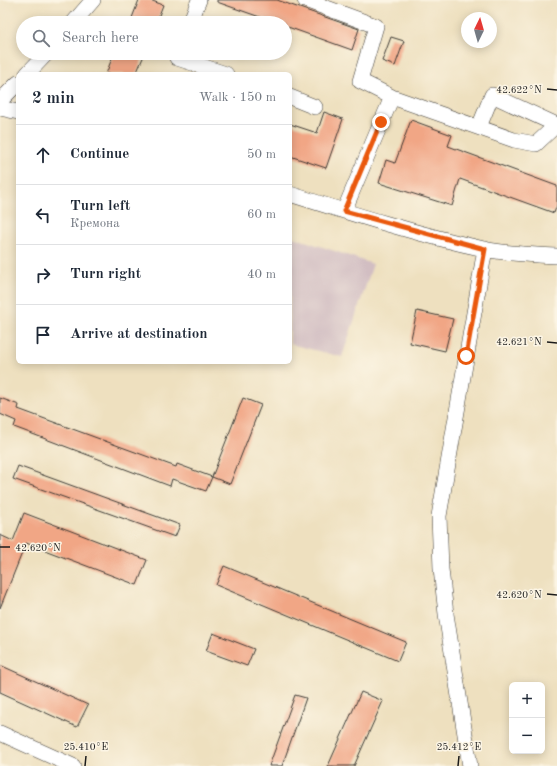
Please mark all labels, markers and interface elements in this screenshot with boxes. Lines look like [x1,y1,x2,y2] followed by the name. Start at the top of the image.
[461,12,497,48] north arrow
[16,16,292,60] search box
[30,27,52,49] icon: search
[62,31,139,46] text: Search here
[496,85,542,95] text: 42.622°N
[32,90,75,107] text: 2 min
[199,91,276,104] text: Walk · 150 m
[372,113,390,131] route end
[32,144,54,166] icon: ahead
[70,147,129,162] text: Continue
[247,148,276,161] text: 50 m
[70,199,130,214] text: Turn left
[32,204,54,226] icon: left
[247,208,276,221] text: 60 m
[70,217,120,230] text: Кремона
[32,264,54,286] icon: right
[70,267,141,282] text: Turn right
[247,268,276,281] text: 40 m
[32,324,54,346] icon: arrive
[70,327,208,342] text: Arrive at destination
[496,337,542,347] text: 42.621°N
[457,347,475,365] route start
[15,543,61,553] text: 42.620°N
[496,590,542,600] text: 42.620°N
[509,682,545,754] map controls
[509,682,545,718] button: +
[509,718,545,754] button: −
[64,742,108,752] text: 25.410°E
[437,742,481,752] text: 25.412°E

